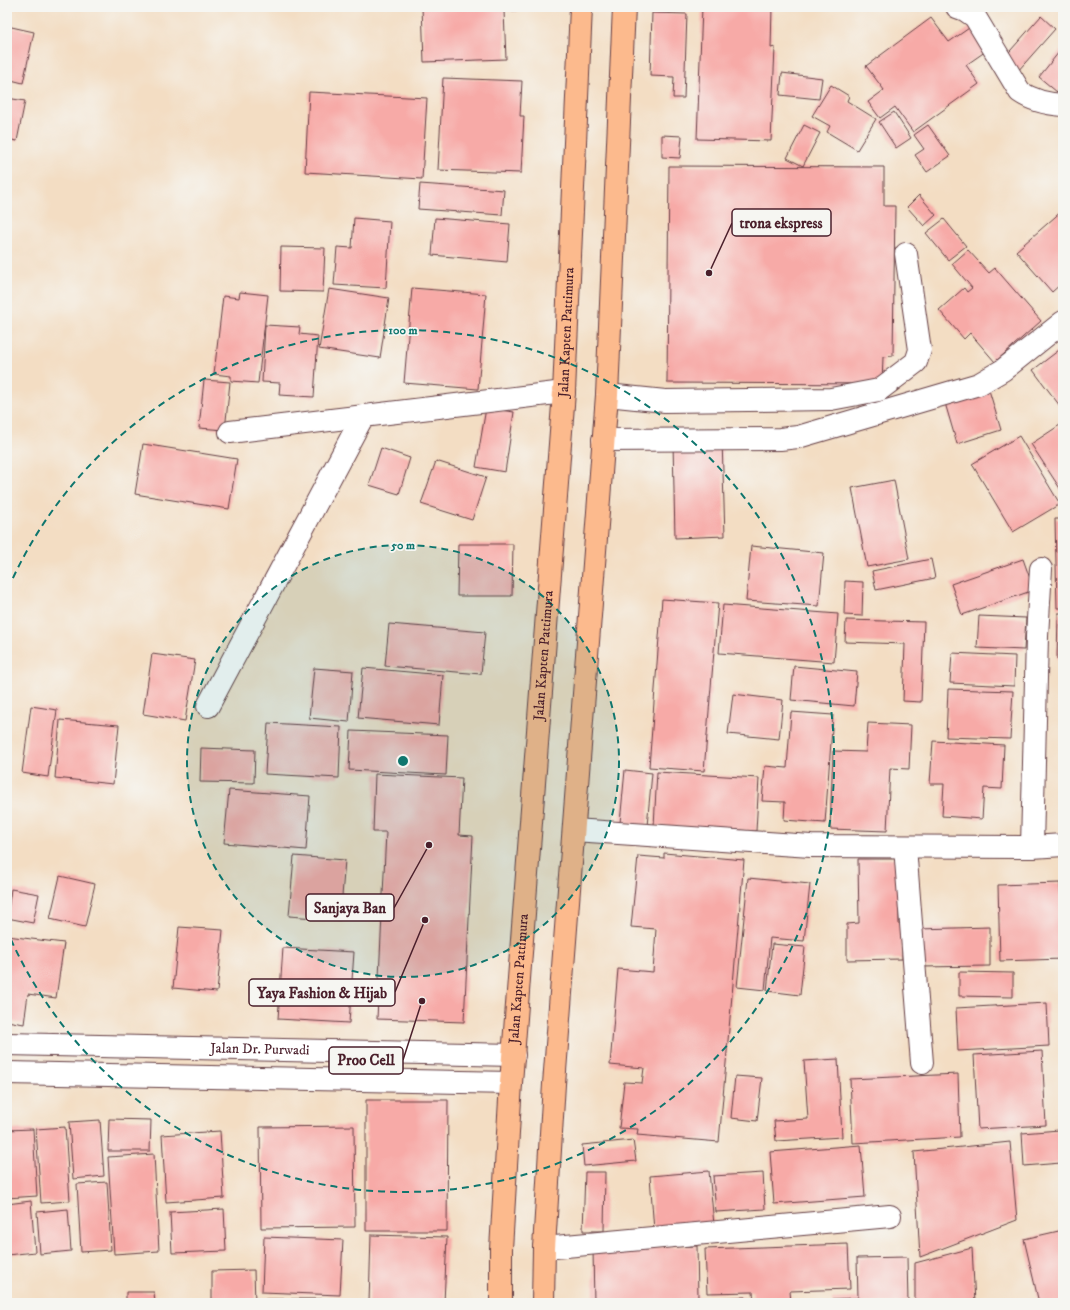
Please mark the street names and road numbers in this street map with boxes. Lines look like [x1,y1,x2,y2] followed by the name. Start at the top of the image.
[554,267,578,400] street label: Jalan Kapten Pattimura
[530,590,558,723] street label: Jalan Kapten Pattimura
[505,913,533,1046] street label: Jalan Kapten Pattimura
[208,1039,310,1060] street label: Jalan Dr. Purwadi

